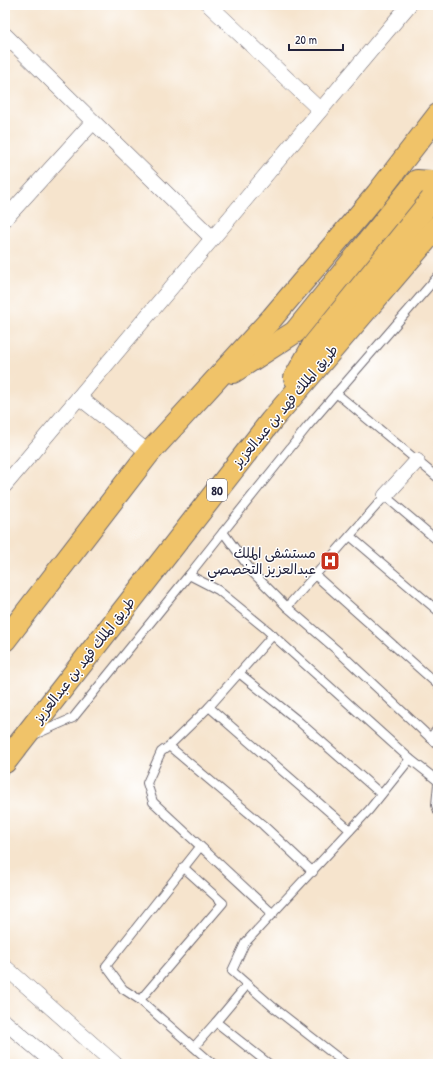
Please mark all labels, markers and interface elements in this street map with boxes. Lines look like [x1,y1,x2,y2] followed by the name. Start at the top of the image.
[289,26,343,52] scale bar
[295,31,317,48] text: 20 m
[227,340,342,472] street label: طريق الملك فهد بن عبدالعزيز
[207,479,227,501] road number: 80
[207,543,316,582] place label: مستشفى الملك عبدالعزيز التخصصي
[319,550,341,572] hospital icon: مستشفى الملك عبدالعزيز التخصصي
[28,593,139,727] street label: طريق الملك فهد بن عبدالعزيز

